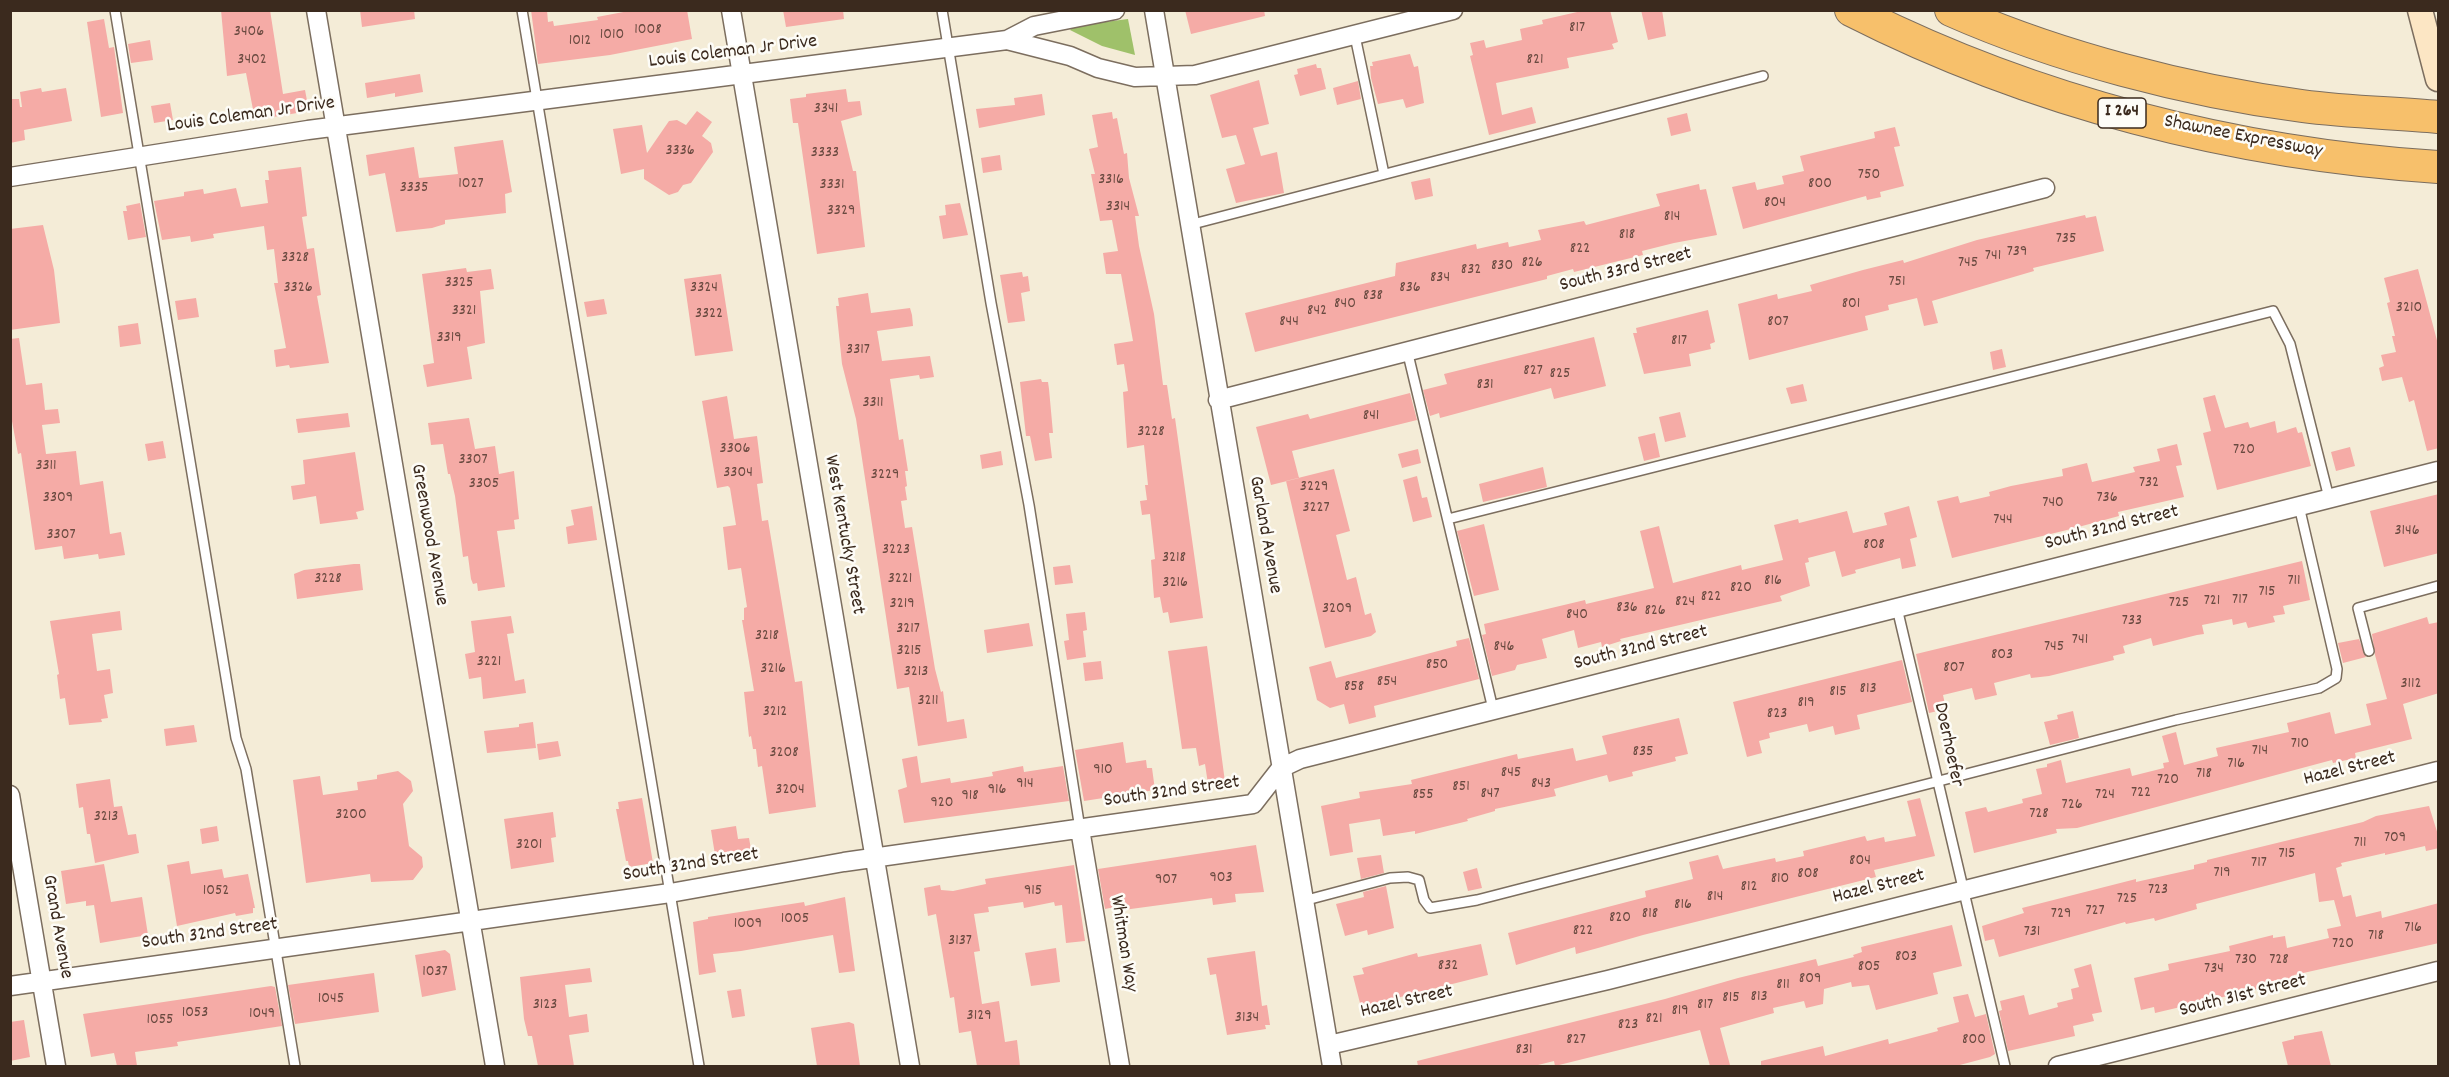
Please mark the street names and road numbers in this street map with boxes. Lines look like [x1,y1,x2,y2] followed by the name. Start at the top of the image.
[647,31,819,75] street label: Louis Coleman Jr Drive
[165,92,337,140] street label: Louis Coleman Jr Drive
[2098,98,2146,128] road number: I 264
[2162,111,2324,165] street label: Shawnee Expressway
[1558,243,1694,299] street label: South 33rd Street
[817,453,869,617] street label: West Kentucky Street
[404,462,452,608] street label: Greenwood Avenue
[1242,474,1286,596] street label: Garland Avenue
[2043,501,2181,557] street label: South 32nd Street
[1572,621,1710,677] street label: South 32nd Street
[1926,701,1968,789] street label: Doerhoefer
[2302,747,2398,793] street label: Hazel Street
[1103,772,1241,814] street label: South 32nd Street
[622,843,760,889] street label: South 32nd Street
[1831,865,1927,911] street label: Hazel Street
[35,873,77,981] street label: Grand Avenue
[1103,894,1141,994] street label: Whitman Way
[141,914,279,956] street label: South 32nd Street
[2177,970,2309,1024] street label: South 31st Street
[1359,981,1455,1025] street label: Hazel Street

